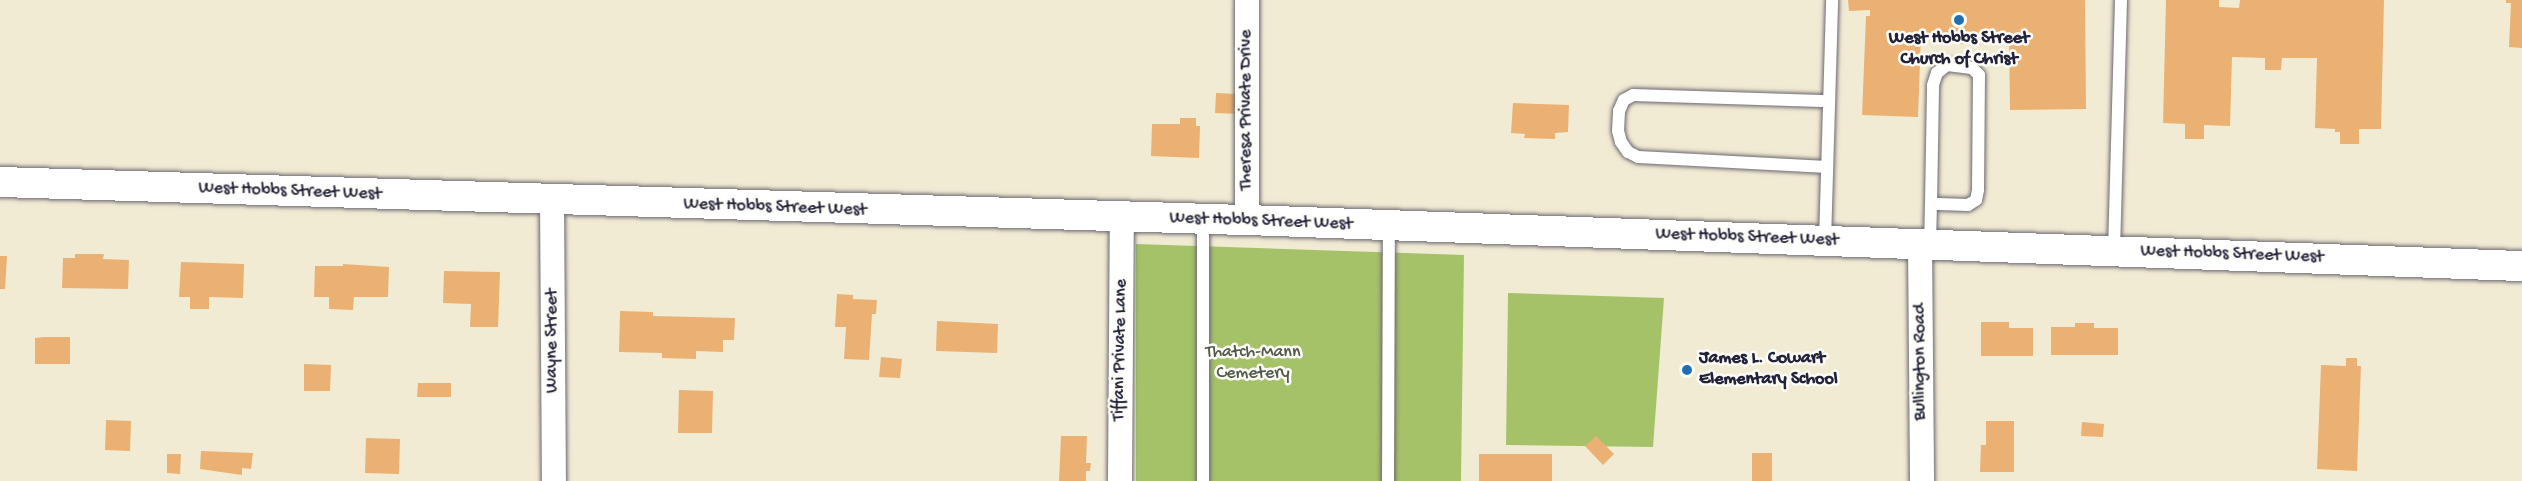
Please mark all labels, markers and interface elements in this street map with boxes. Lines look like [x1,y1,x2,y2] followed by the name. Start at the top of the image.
[1952,13,1966,27] marker: West Hobbs Street Church of Christ
[1889,29,2029,72] place label: West Hobbs Street Church of Christ
[1236,30,1258,190] street label: Theresa Private Drive
[198,178,382,206] street label: West Hobbs Street West
[683,194,867,222] street label: West Hobbs Street West
[1169,208,1353,236] street label: West Hobbs Street West
[1655,224,1839,252] street label: West Hobbs Street West
[2140,241,2324,269] street label: West Hobbs Street West
[1109,279,1133,421] street label: Tiffani Private Lane
[542,289,564,393] street label: Wayne Street
[1910,303,1932,421] street label: Bullington Road
[1206,343,1300,386] park label: Thatch-Mann Cemetery
[1699,349,1838,392] place label: James L. Cowart Elementary School
[1680,363,1694,377] marker: James L. Cowart Elementary School

